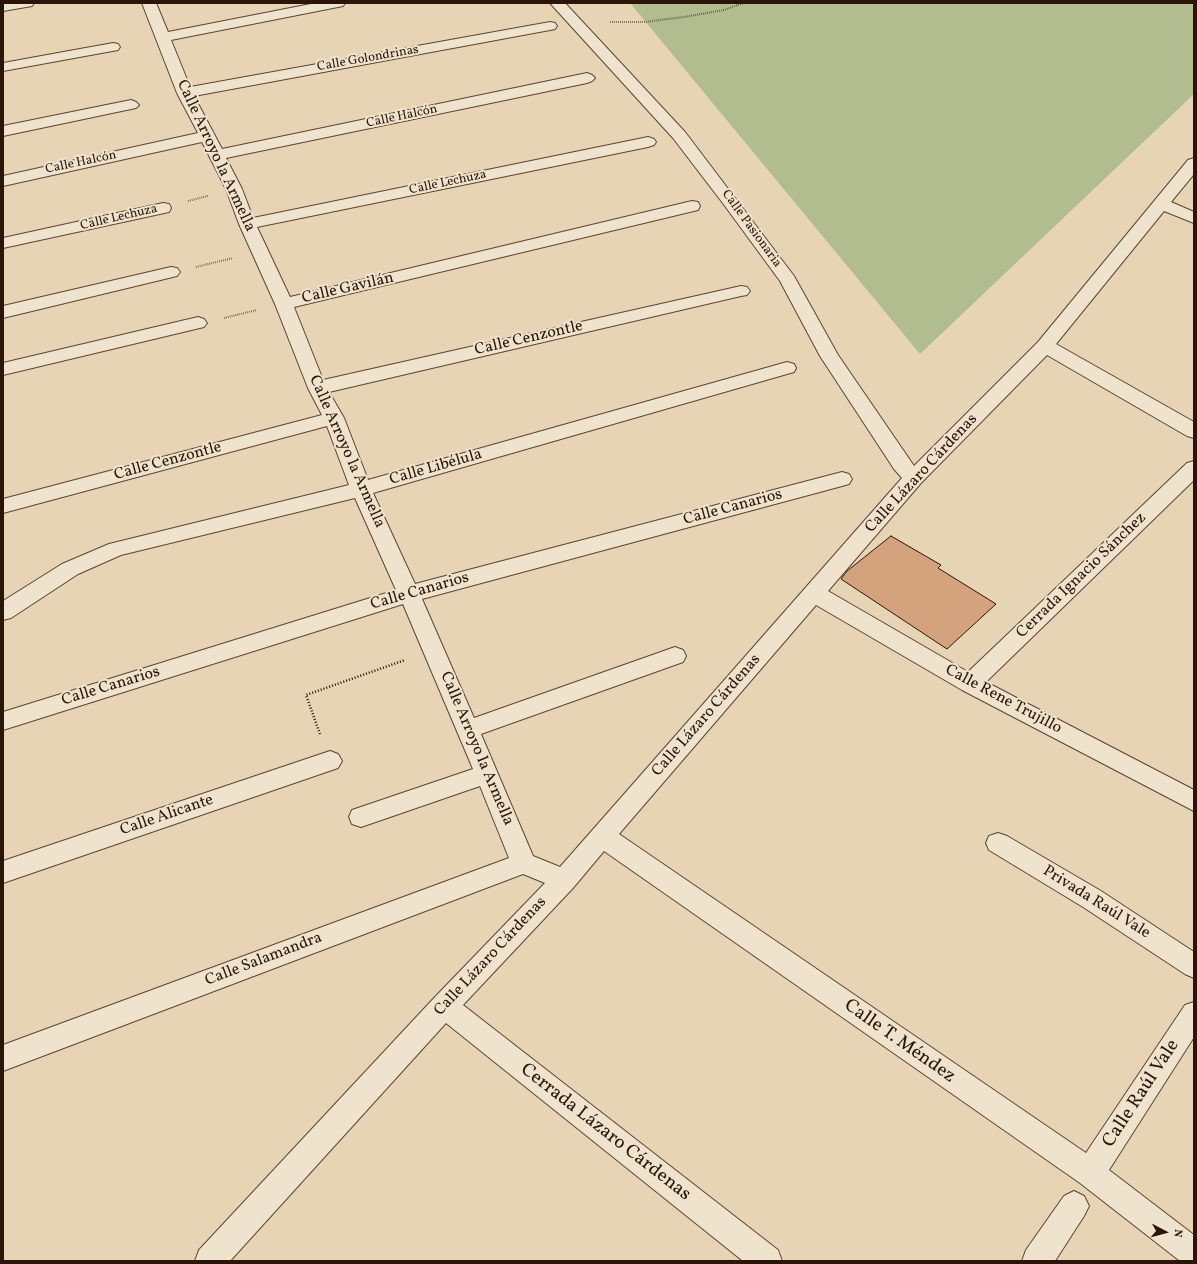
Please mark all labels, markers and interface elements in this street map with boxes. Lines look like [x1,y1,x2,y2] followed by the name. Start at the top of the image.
[316,42,420,76] street label: Calle Golondrinas
[171,77,259,235] street label: Calle Arroyo la Armella
[365,102,439,132] street label: Calle Halcón
[44,148,118,178] street label: Calle Halcón
[408,167,488,199] street label: Calle Lechuza
[718,187,784,271] street label: Calle Pasionaria
[79,202,159,234] street label: Calle Lechuza
[300,269,396,309] street label: Calle Gavilán
[473,317,585,361] street label: Calle Cenzontle
[304,373,388,531] street label: Calle Arroyo la Armella
[862,410,982,538] street label: Calle Lázaro Cárdenas
[112,438,224,486] street label: Calle Cenzontle
[387,446,485,490] street label: Calle Libélula
[681,486,785,530] street label: Calle Canarios
[1013,509,1151,643] street label: Cerrada Ignacio Sánchez
[369,569,471,615] street label: Calle Canarios
[649,651,765,781] street label: Calle Lázaro Cárdenas
[941,661,1065,739] street label: Calle Rene Trujillo
[60,663,162,711] street label: Calle Canarios
[435,669,517,829] street label: Calle Arroyo la Armella
[118,791,216,841] street label: Calle Alicante
[1039,862,1153,944] street label: Privada Raúl Vale
[431,893,551,1021] street label: Calle Lázaro Cárdenas
[203,929,325,991] street label: Calle Salamandra
[839,995,959,1089] street label: Calle T. Méndez
[1099,1036,1185,1152] street label: Calle Raúl Vale
[515,1059,695,1207] street label: Cerrada Lázaro Cárdenas
[1145,1212,1185,1252] north arrow
[1170,1229,1185,1238] text: N

